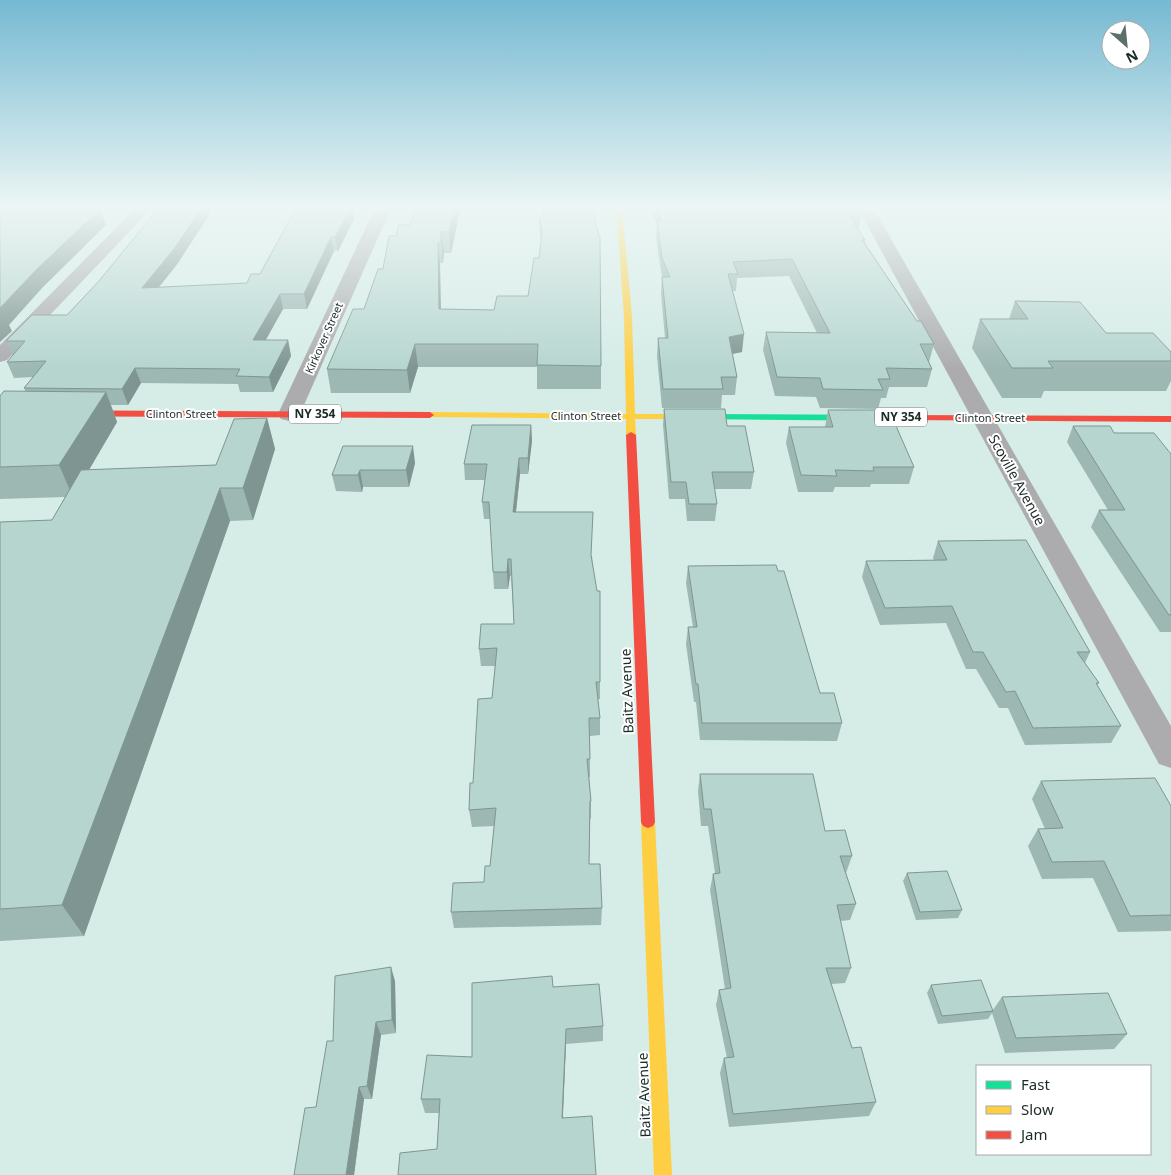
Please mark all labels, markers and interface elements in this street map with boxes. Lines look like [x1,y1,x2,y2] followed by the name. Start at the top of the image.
[1101,20,1151,70] north arrow
[1123,46,1142,68] text: N
[301,300,346,376] street label: Kirkover Street
[289,404,341,424] road number: NY 354
[146,406,216,421] street label: Clinton Street
[551,408,621,423] street label: Clinton Street
[875,408,927,427] road number: NY 354
[955,410,1025,425] street label: Clinton Street
[985,431,1050,529] street label: Scoville Avenue
[616,648,637,734] street label: Baitz Avenue
[633,1052,654,1138] street label: Baitz Avenue
[976,1065,1151,1155] legend
[1021,1074,1050,1094] text: Fast
[1021,1099,1054,1119] text: Slow
[1019,1124,1048,1144] text: Jam

